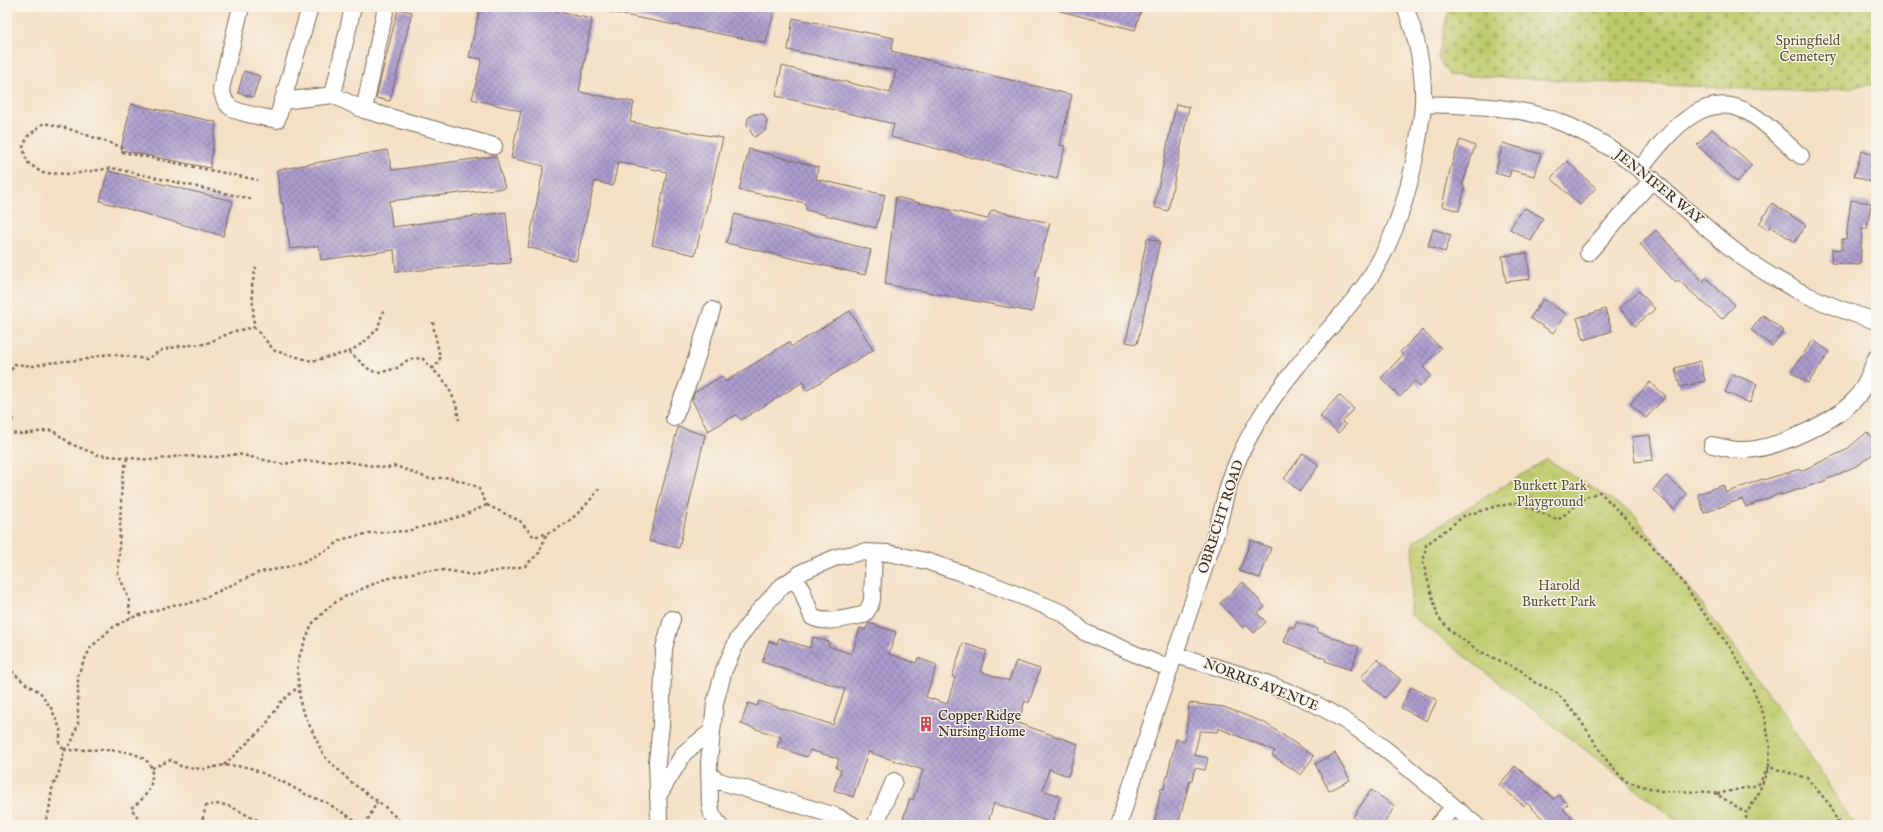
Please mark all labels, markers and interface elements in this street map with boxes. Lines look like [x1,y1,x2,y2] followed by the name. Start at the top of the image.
[1776,32,1841,66] park label: Springfield Cemetery
[1609,144,1708,229] street label: JENNIFER WAY
[1194,458,1248,576] street label: OBRECHT ROAD
[1513,477,1588,511] park label: Burkett Park Playground
[1522,577,1597,611] park label: Harold Burkett Park
[1201,655,1322,715] street label: NORRIS AVENUE
[938,707,1026,741] place label: Copper Ridge Nursing Home
[917,715,935,733] building icon: Copper Ridge Nursing Home

